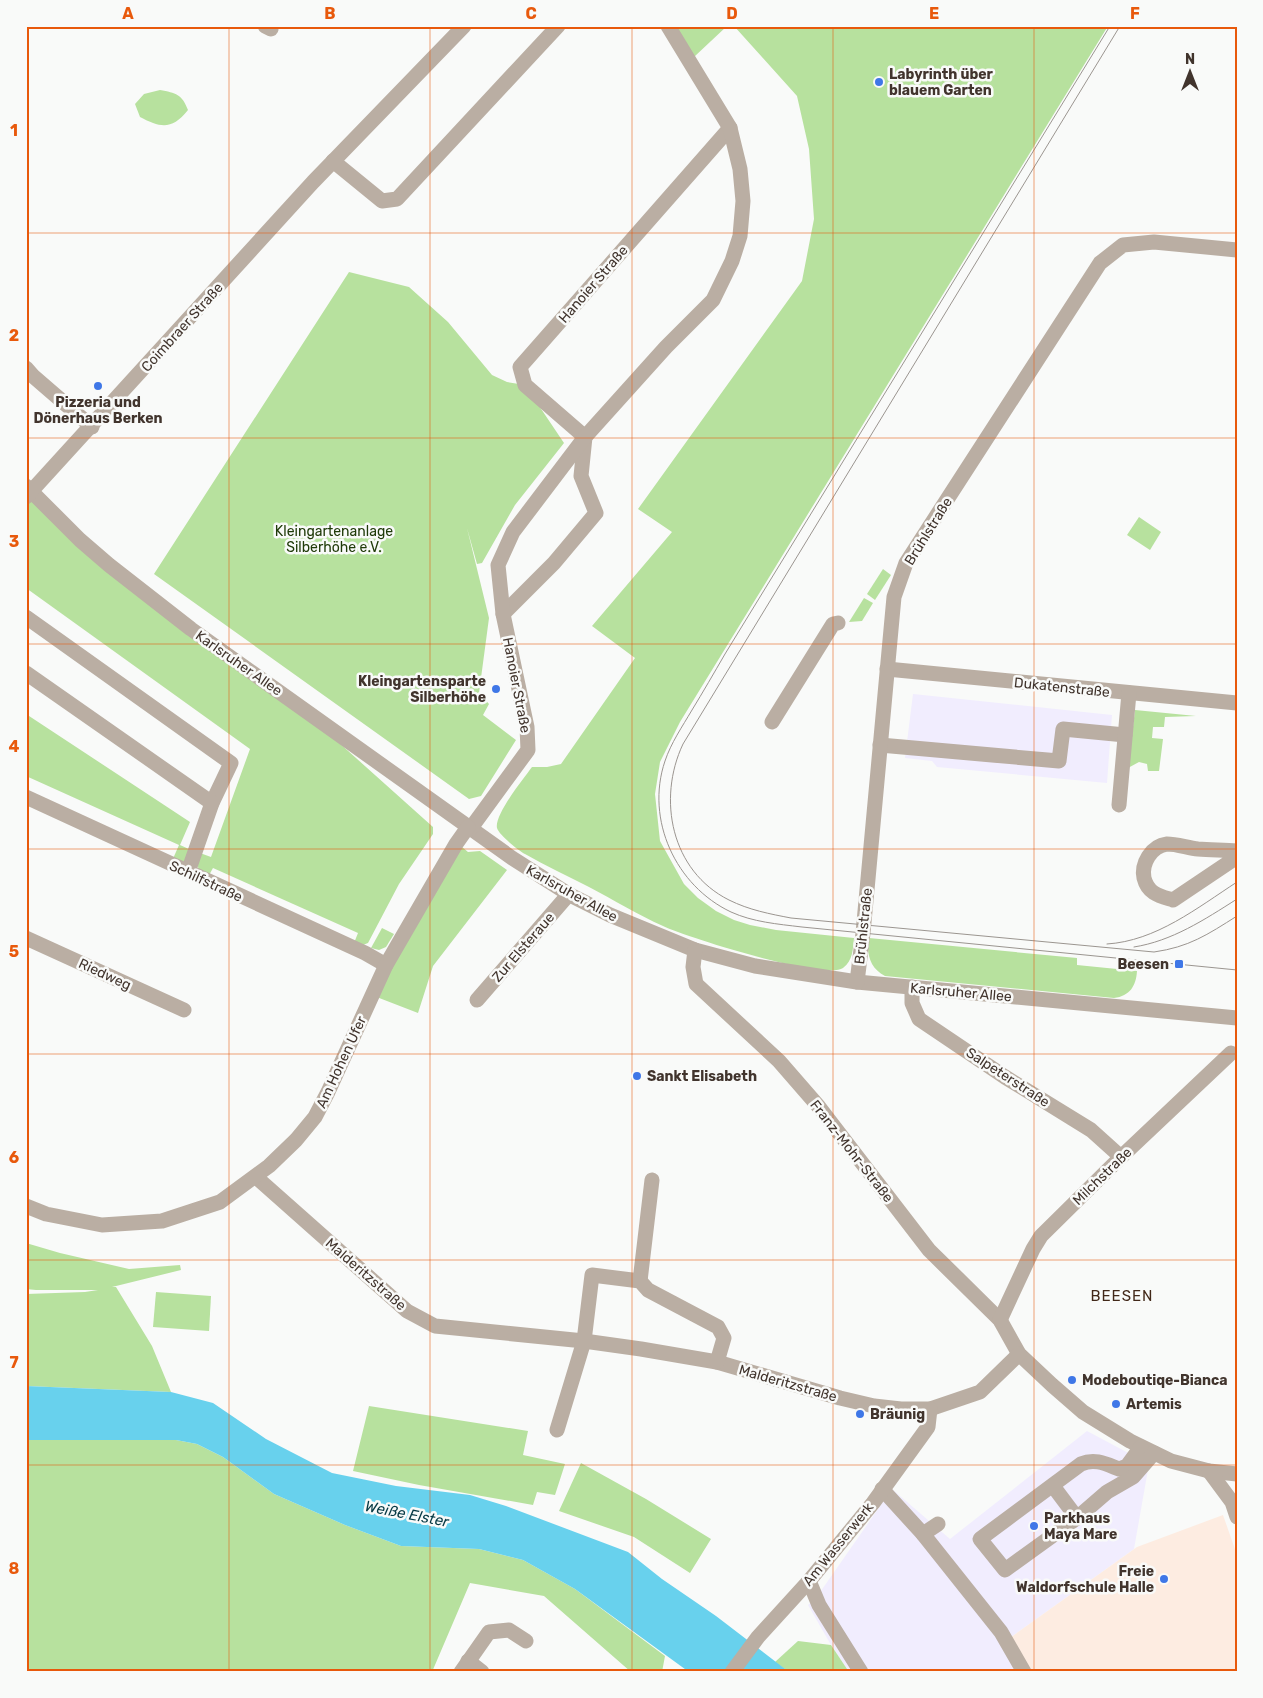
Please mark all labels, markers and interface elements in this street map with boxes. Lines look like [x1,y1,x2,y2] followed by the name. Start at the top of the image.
[122,4,134,23] text: A
[324,4,336,23] text: B
[525,4,537,23] text: C
[726,4,738,23] text: D
[929,4,939,23] text: E
[1130,4,1140,23] text: F
[1166,48,1216,98] north arrow
[1185,51,1195,68] text: N
[889,66,994,99] place label: Labyrinth über blauem Garten
[873,76,885,88] marker: Labyrinth über blauem Garten
[10,121,18,140] text: 1
[555,242,632,327] street label: Hanoier Straße
[138,279,227,375] street label: Coimbraer Straße
[9,326,19,345] text: 2
[92,380,104,392] marker: Pizzeria und Dönerhaus Berken
[33,394,163,427] place label: Pizzeria und Dönerhaus Berken
[901,494,956,568] street label: Brühlstraße
[275,523,393,556] park label: Kleingartenanlage Silberhöhe e.V.
[9,532,19,551] text: 3
[192,627,285,700] street label: Karlsruher Allee
[499,636,534,735] street label: Hanoier Straße
[358,673,486,706] place label: Kleingartensparte Silberhöhe
[1013,674,1111,701] street label: Dukatenstraße
[490,683,502,695] marker: Kleingartensparte Silberhöhe
[9,737,20,756] text: 4
[167,857,245,906] street label: Schilfstraße
[523,861,621,926] street label: Karlsruher Allee
[851,887,876,965] street label: Brühlstraße
[489,909,558,986] street label: Zur Elsteraue
[9,942,19,961] text: 5
[76,955,134,994] street label: Riedweg
[1117,956,1169,973] place label: Beesen
[1173,958,1185,970] marker: Beesen
[909,980,1013,1005] street label: Karlsruher Allee
[313,1013,371,1111] street label: Am Hohen Ufer
[963,1044,1053,1111] street label: Salpeterstraße
[647,1068,757,1085] place label: Sankt Elisabeth
[631,1070,643,1082] marker: Sankt Elisabeth
[806,1097,897,1206] street label: Franz-Mohr-Straße
[1069,1144,1136,1209] street label: Milchstraße
[9,1148,19,1167] text: 6
[322,1235,410,1314] street label: Malderitzstraße
[1090,1287,1154,1305] district label: BEESEN
[9,1353,19,1372] text: 7
[737,1361,839,1406] street label: Malderitzstraße
[1082,1372,1228,1389] place label: Modeboutiqe-Bianca
[1066,1374,1078,1386] marker: Modeboutiqe-Bianca
[1126,1396,1182,1413] place label: Artemis
[1110,1398,1122,1410] marker: Artemis
[870,1406,925,1423] place label: Bräunig
[854,1408,866,1420] marker: Bräunig
[364,1497,452,1531] water label: Weiße Elster
[800,1499,878,1590] street label: Am Wasserwerk
[1044,1510,1117,1543] place label: Parkhaus Maya Mare
[1028,1520,1040,1532] marker: Parkhaus Maya Mare
[9,1559,20,1578] text: 8
[1016,1563,1154,1596] place label: Freie Waldorfschule Halle
[1158,1573,1170,1585] marker: Freie Waldorfschule Halle

